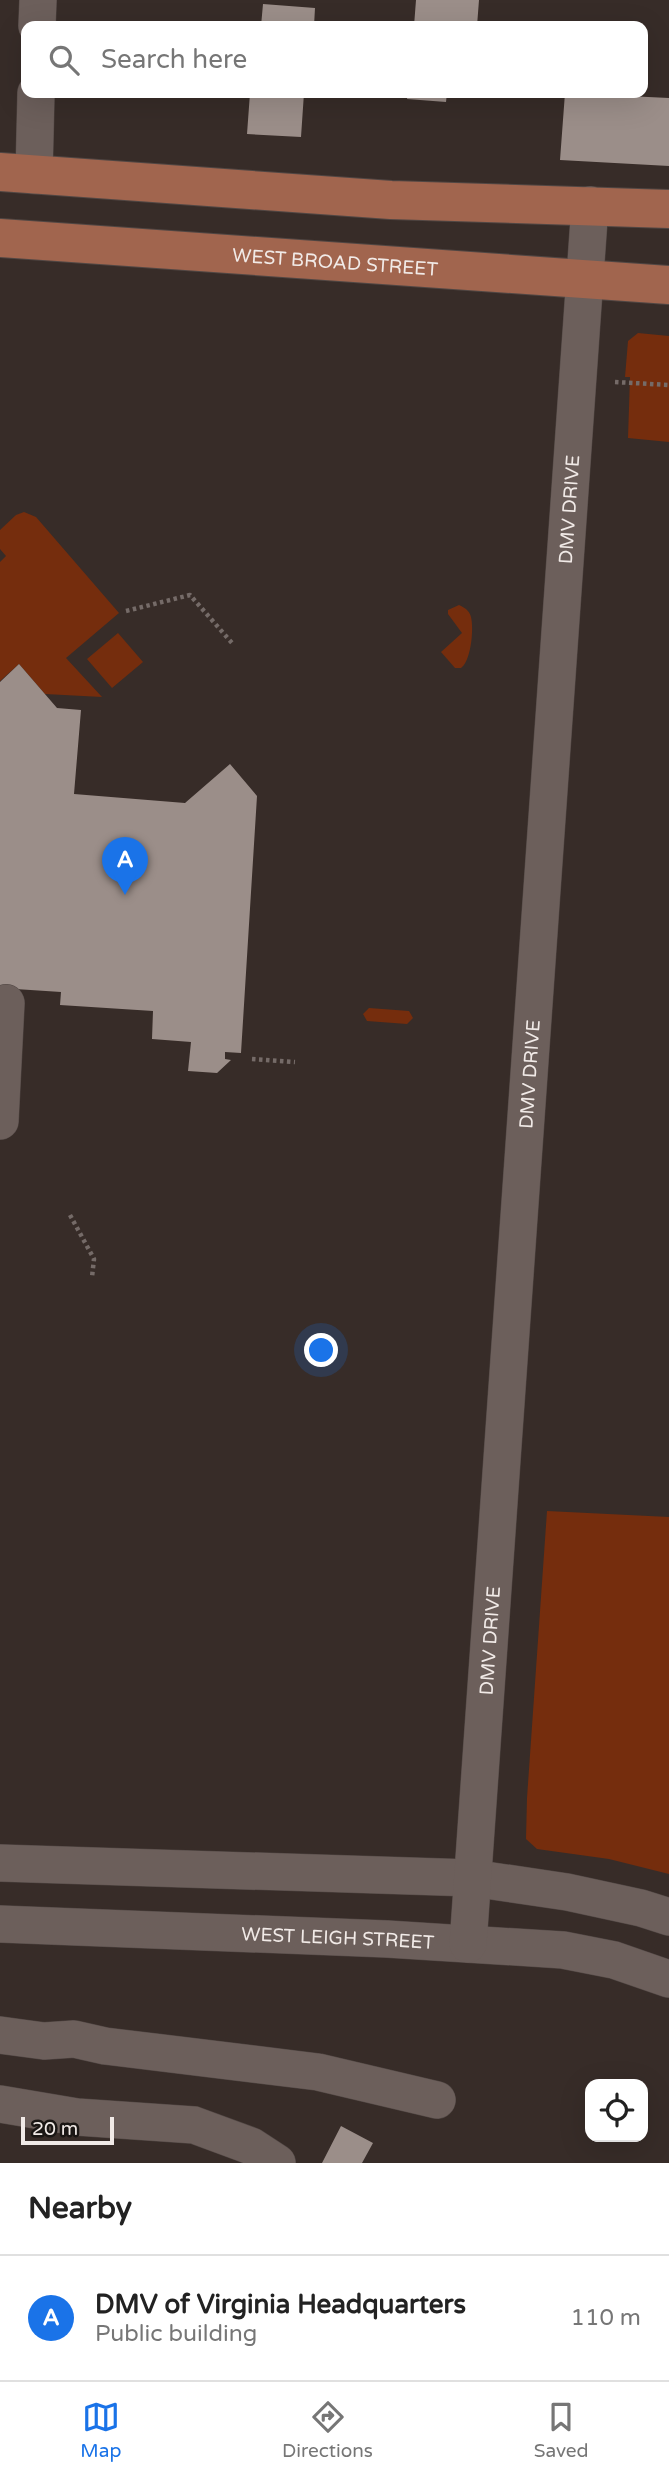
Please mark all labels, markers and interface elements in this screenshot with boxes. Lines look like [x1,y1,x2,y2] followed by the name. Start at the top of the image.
[21,21,648,98] search box
[45,41,83,79] icon: search
[101,44,247,75] text: Search here
[232,244,439,281] street label: WEST BROAD STREET
[555,454,584,565] street label: DMV DRIVE
[102,837,148,895] pin: A
[515,1019,545,1130] street label: DMV DRIVE
[304,1333,338,1367] your location
[475,1586,505,1696] street label: DMV DRIVE
[241,1923,435,1954] street label: WEST LEIGH STREET
[585,2079,648,2142] map controls
[585,2079,648,2142] button: locate
[21,2114,114,2146] scale bar
[32,2118,78,2140] text: 20 m
[28,2190,132,2227] text: Nearby
[95,2289,466,2320] text: DMV of Virginia Headquarters
[42,2304,60,2332] text: A
[571,2304,641,2332] text: 110 m
[95,2320,257,2348] text: Public building
[80,2398,121,2462] tab: Map
[282,2398,373,2462] tab: Directions
[534,2398,589,2462] tab: Saved

